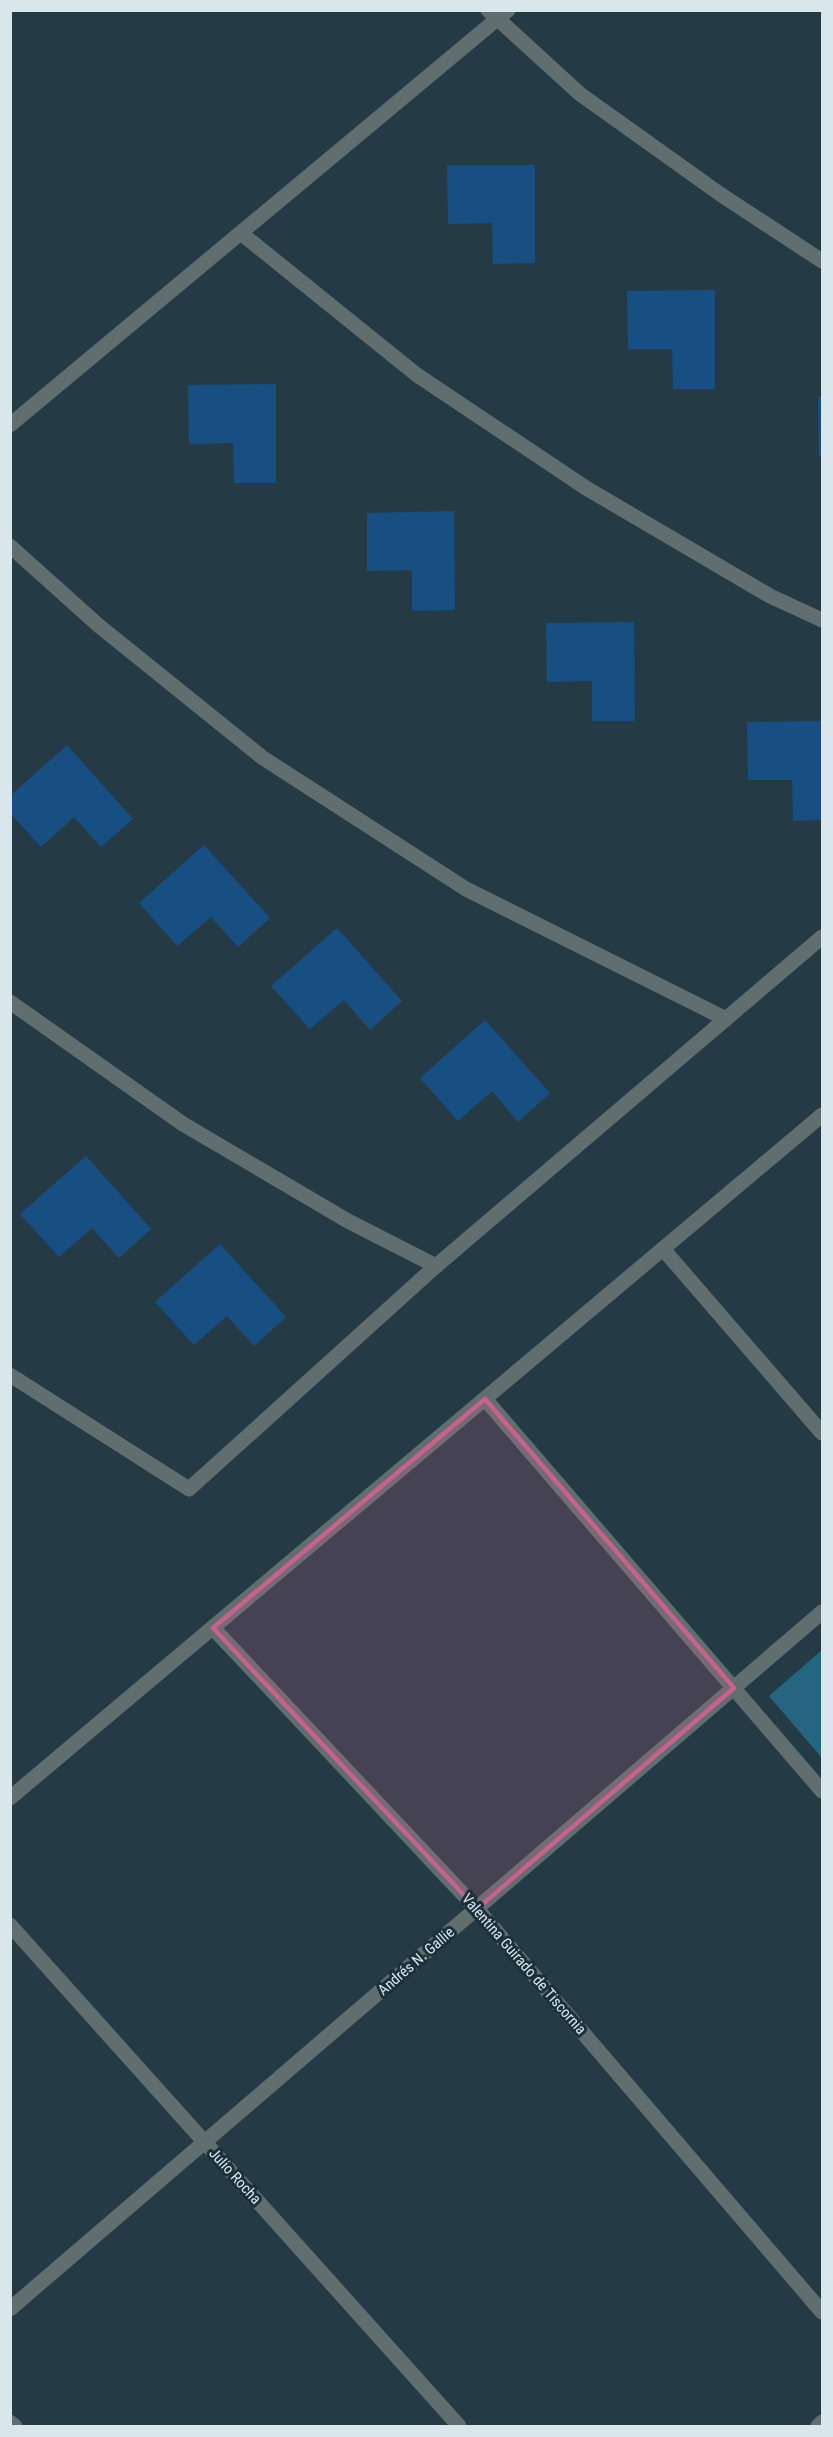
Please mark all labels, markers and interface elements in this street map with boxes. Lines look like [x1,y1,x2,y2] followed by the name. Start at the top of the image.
[458,1890,590,2038] street label: Valentina Guirado de Tiscornia
[374,1923,458,1999] street label: Andrés N. Gallie
[205,2144,265,2208] street label: Julio Rocha

